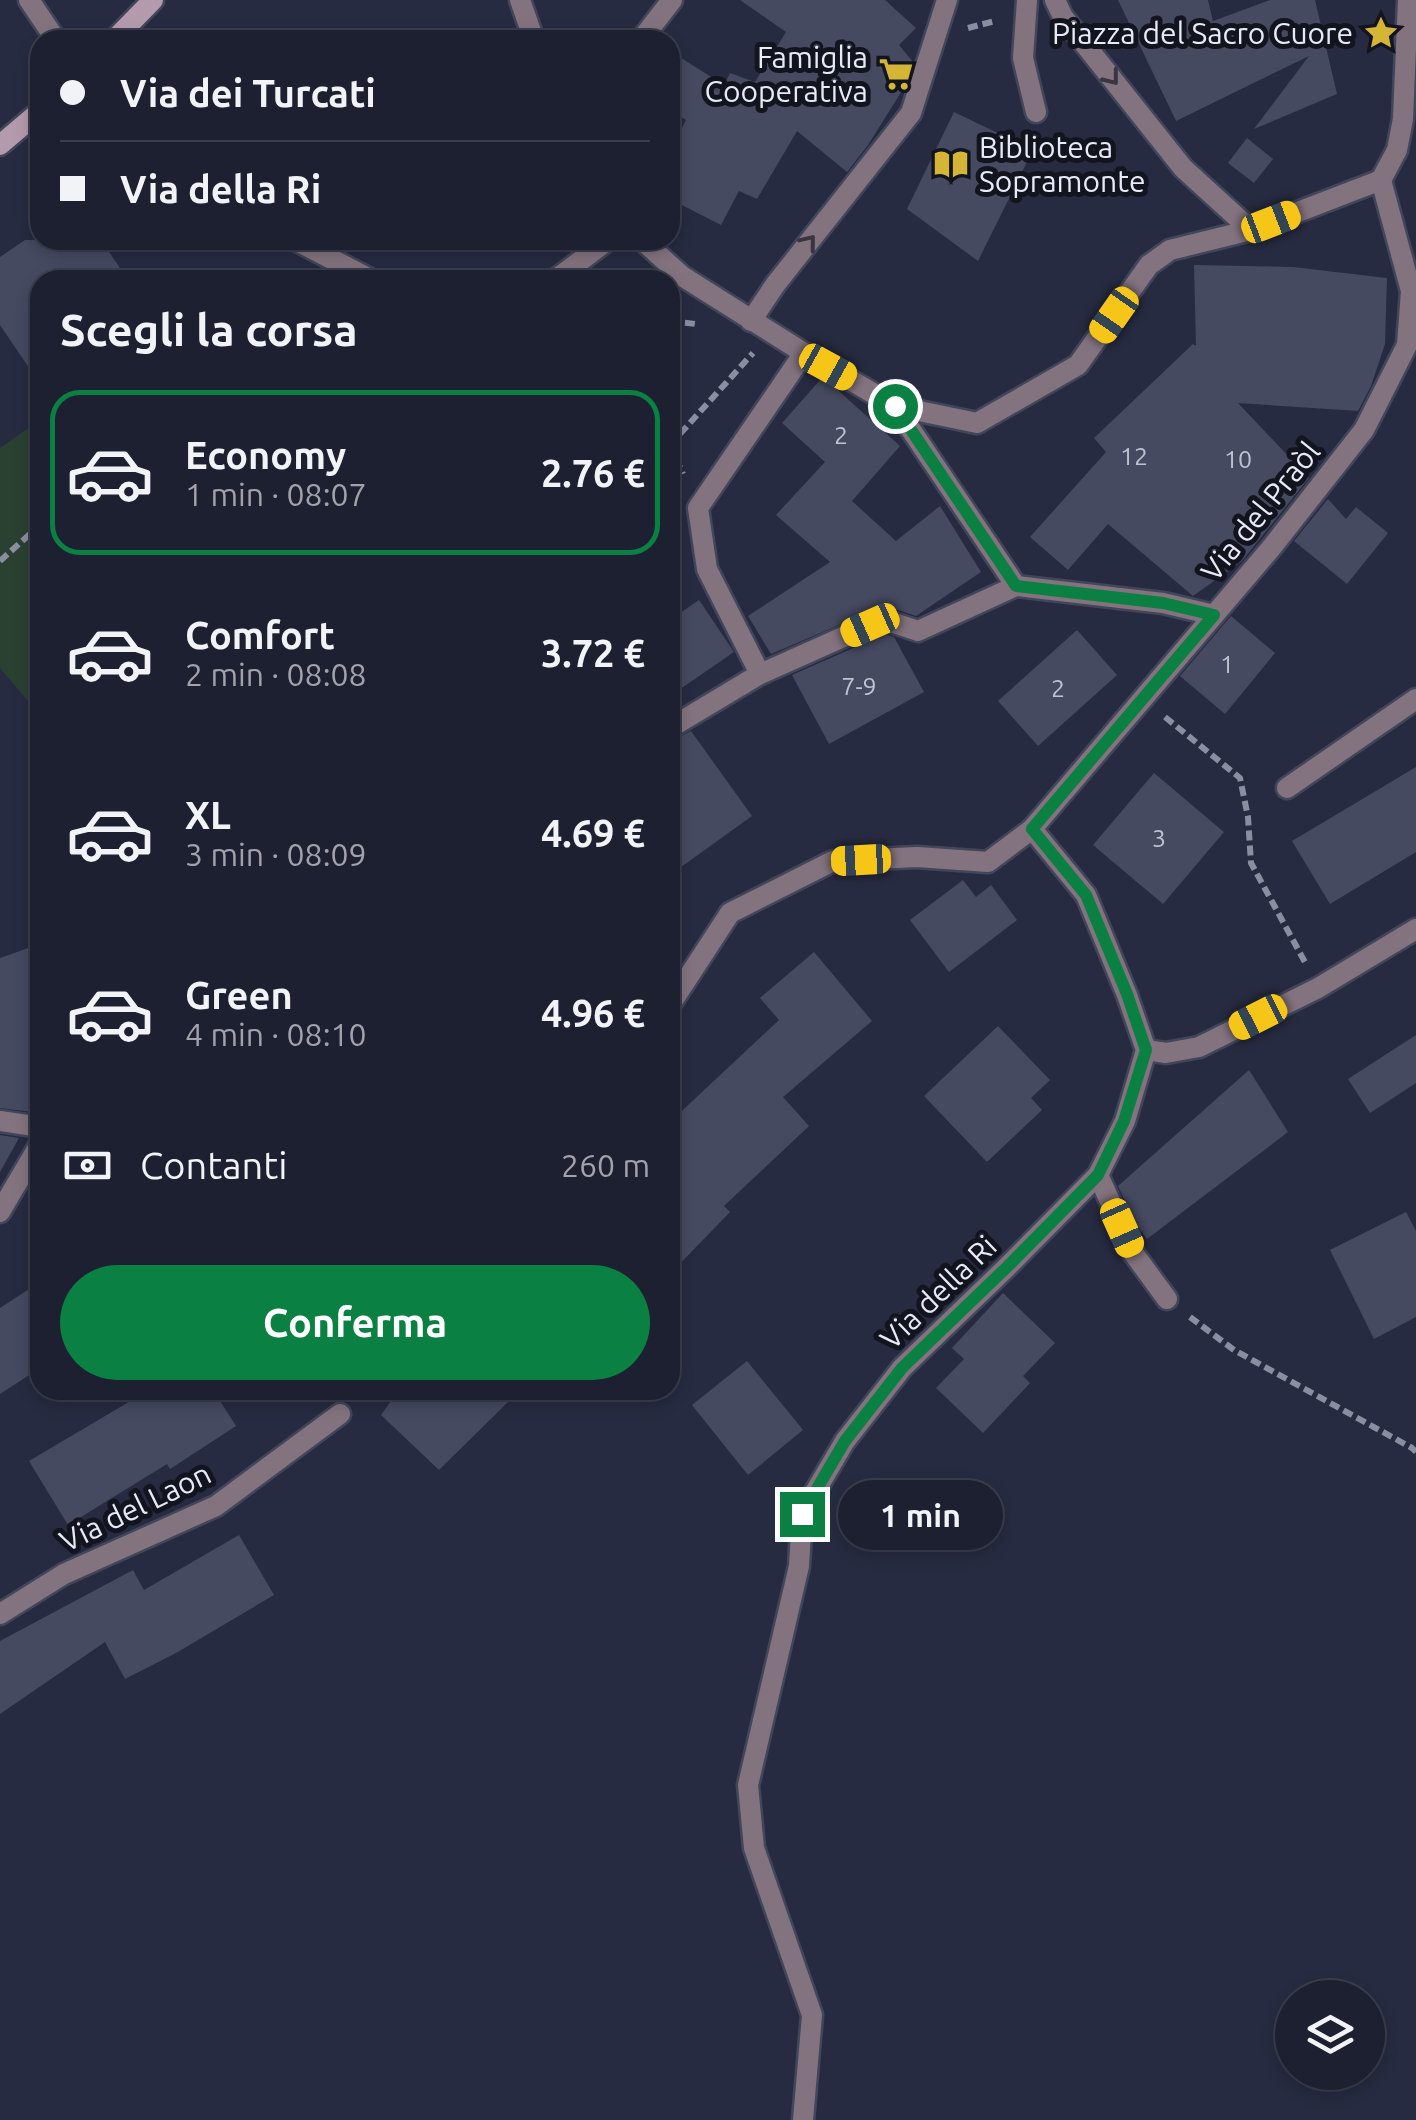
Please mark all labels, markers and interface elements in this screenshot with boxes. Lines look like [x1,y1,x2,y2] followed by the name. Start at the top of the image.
[1362,14,1400,52] place icon: Piazza del Sacro Cuore
[1052,16,1353,50] place label: Piazza del Sacro Cuore
[705,40,868,108] place label: Famiglia Cooperativa
[877,55,915,93] supermarket icon: Famiglia Cooperativa
[1100,67,1118,85] one-way arrow
[120,72,376,114] text: Via dei Turcati
[979,130,1145,198] place label: Biblioteca Sopramonte
[932,145,970,183] library icon: Biblioteca Sopramonte
[120,168,321,210] text: Via della Ri
[1238,197,1304,247] car
[797,236,814,254] one-way arrow
[1085,282,1143,348] car
[60,304,358,355] text: Scegli la corsa
[794,339,862,395] car
[873,384,918,429] route start
[834,421,848,449] house number: 2
[65,428,155,518] icon: car
[185,434,346,476] text: Economy
[1194,435,1326,587] street label: Via del Praòl
[1120,442,1148,470] house number: 12
[1224,445,1252,473] house number: 10
[541,452,645,494] text: 2.76 €
[185,476,367,512] text: 1 min · 08:07
[836,599,904,651] car
[65,608,155,698] icon: car
[185,614,335,656] text: Comfort
[541,632,645,674] text: 3.72 €
[1220,650,1234,678] house number: 1
[185,656,367,692] text: 2 min · 08:08
[841,672,877,700] house number: 7-9
[1051,674,1065,702] house number: 2
[65,788,155,878] icon: car
[185,794,231,836] text: XL
[541,812,645,854] text: 4.69 €
[1152,824,1166,852] house number: 3
[185,836,367,872] text: 3 min · 08:09
[830,843,892,877] car
[65,968,155,1058] icon: car
[185,974,293,1016] text: Green
[1224,990,1292,1044] car
[541,992,645,1034] text: 4.96 €
[185,1016,367,1052] text: 4 min · 08:10
[60,1138,115,1193] icon: cash
[140,1144,287,1186] text: Contanti
[561,1147,650,1183] text: 260 m
[1096,1194,1148,1262] car
[873,1228,1003,1356] street label: Via della Ri
[60,1265,650,1380] button: Conferma
[54,1456,216,1558] street label: Via del Laon
[837,1479,1002,1549] callout: 1 min
[780,1492,825,1537] route end
[880,1497,961,1533] text: 1 min
[1275,1980,1385,2090] map controls
[1275,1980,1385,2090] button: layers

